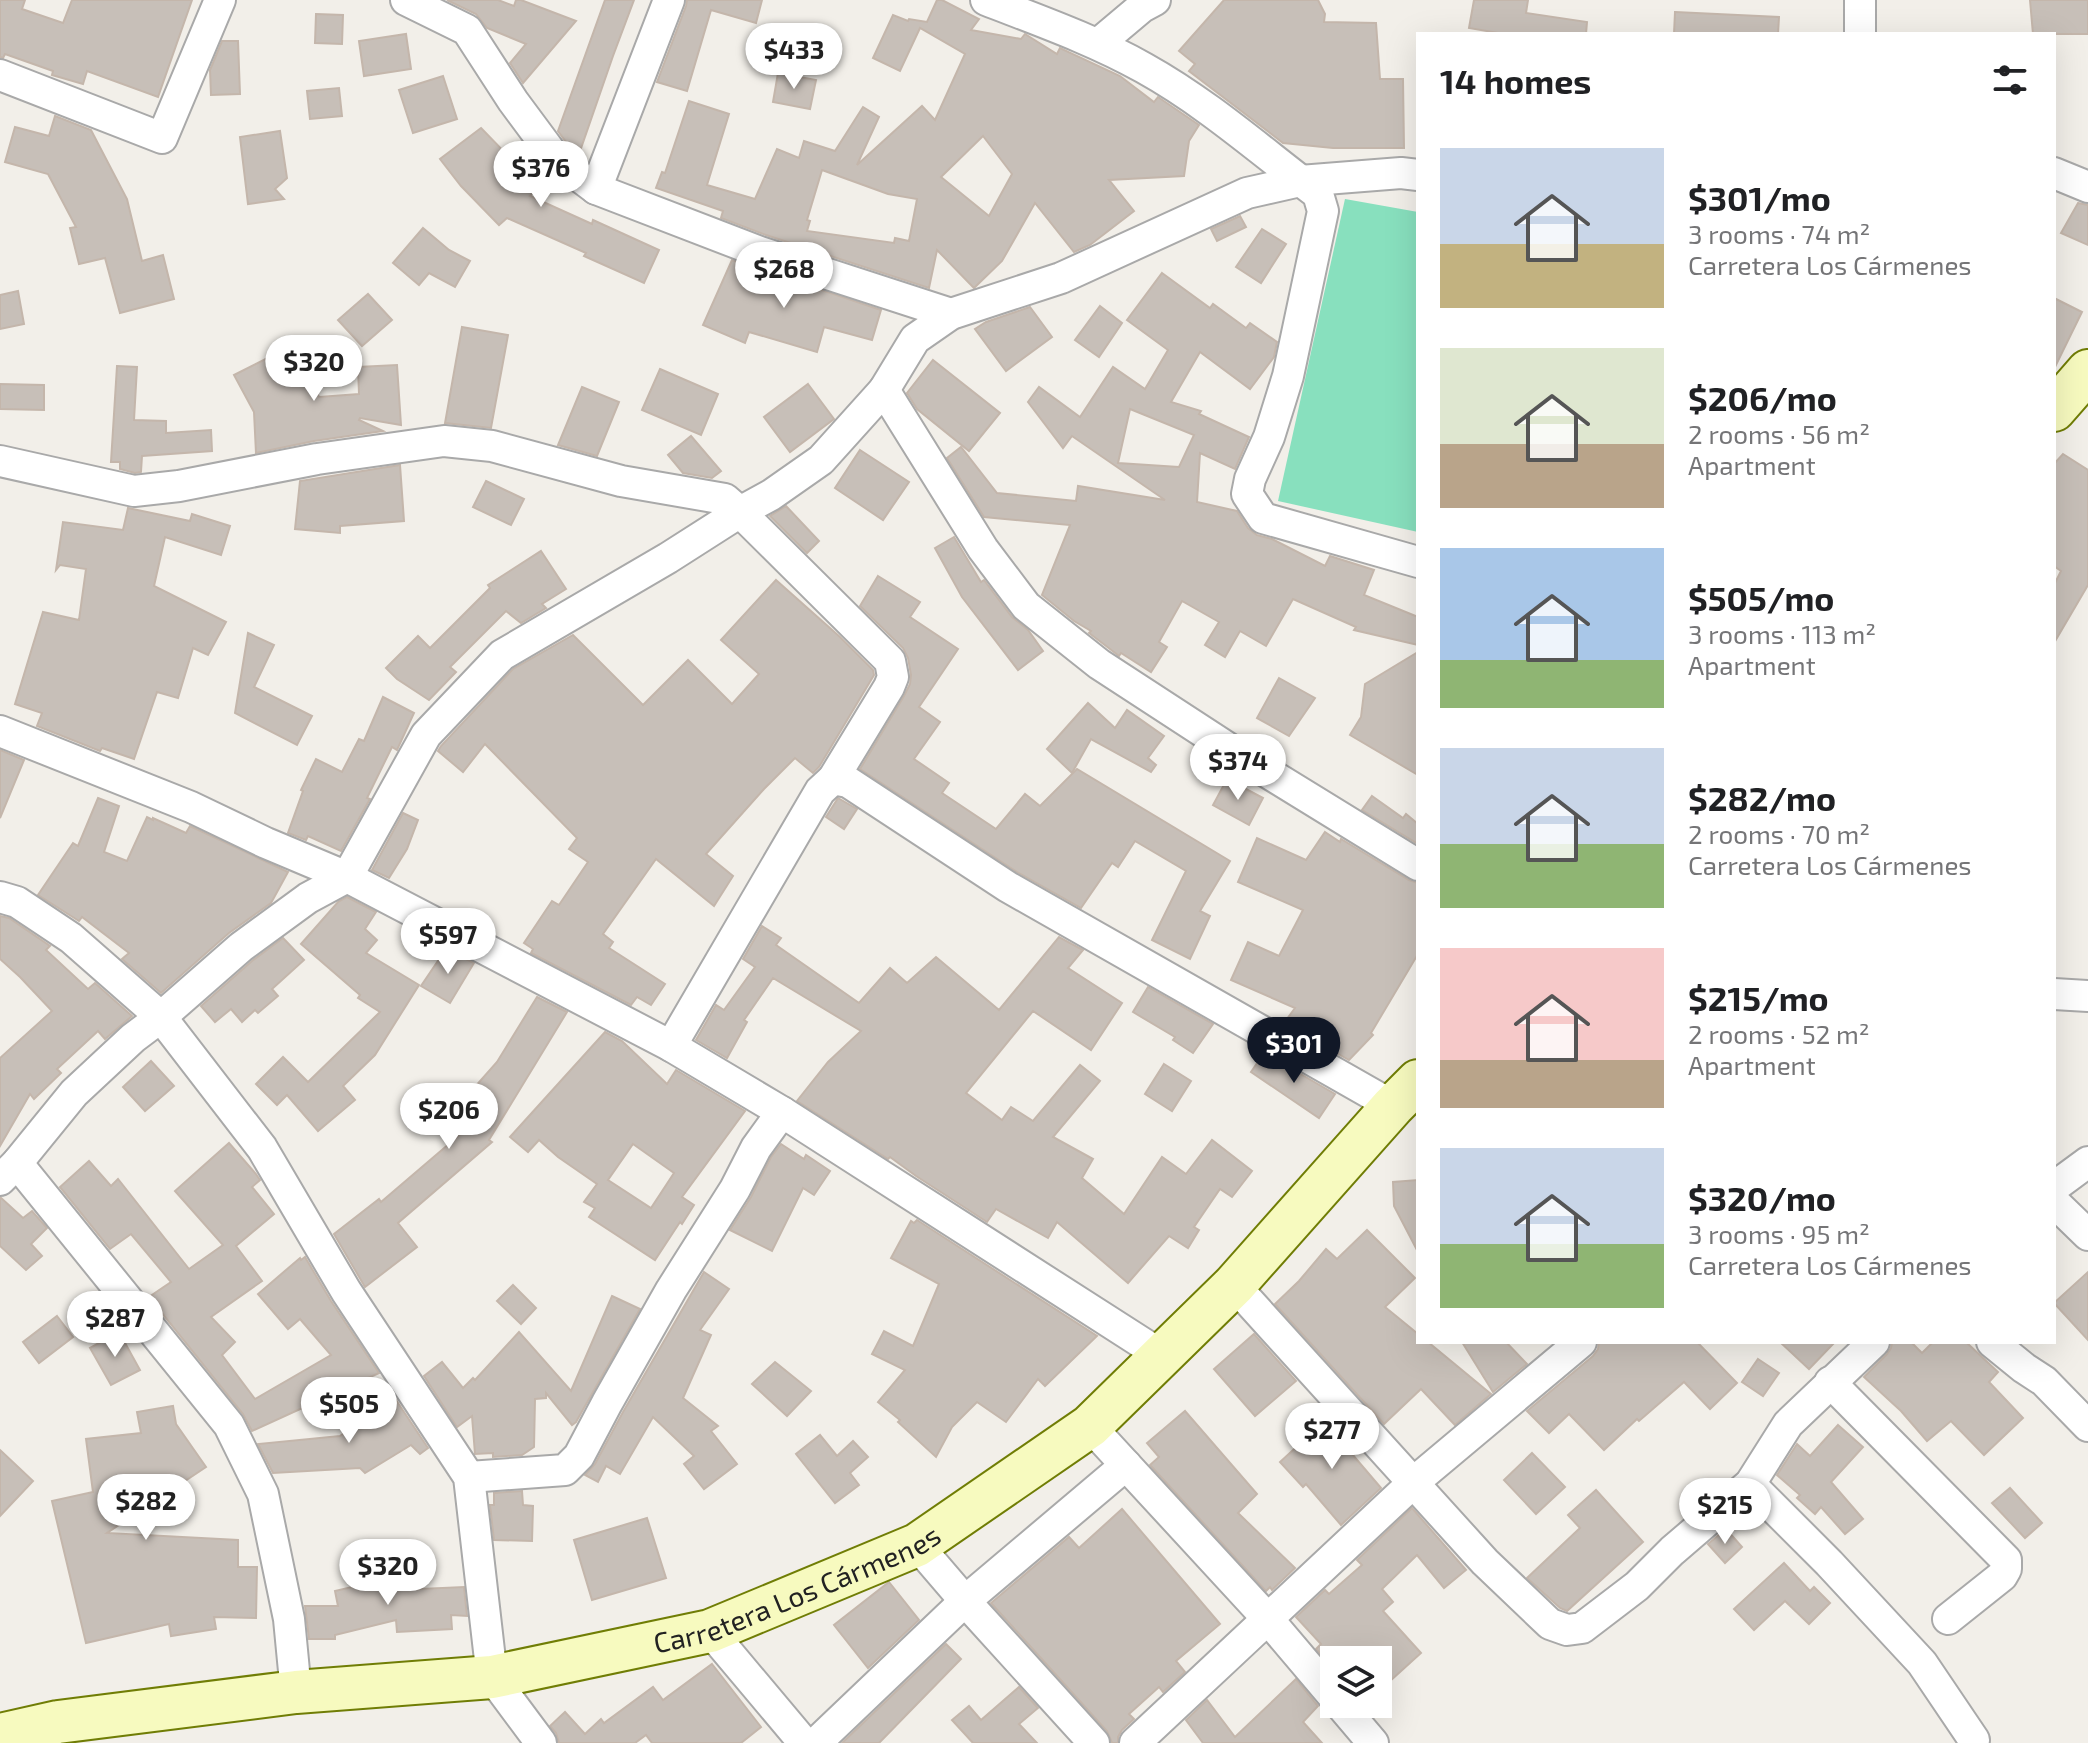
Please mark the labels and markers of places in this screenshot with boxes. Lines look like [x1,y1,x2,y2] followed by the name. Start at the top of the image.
[747,23,841,91] pin: $433
[494,141,588,209] pin: $376
[737,242,831,310] pin: $268
[267,335,361,403] pin: $320
[1191,734,1285,802] pin: $374
[401,908,495,976] pin: $597
[1247,1017,1341,1085] pin: $301
[402,1083,496,1151] pin: $206
[68,1291,162,1359] pin: $287
[302,1377,396,1445] pin: $505
[1285,1403,1379,1471] pin: $277
[99,1474,193,1542] pin: $282
[1678,1478,1772,1546] pin: $215
[341,1539,435,1607] pin: $320

